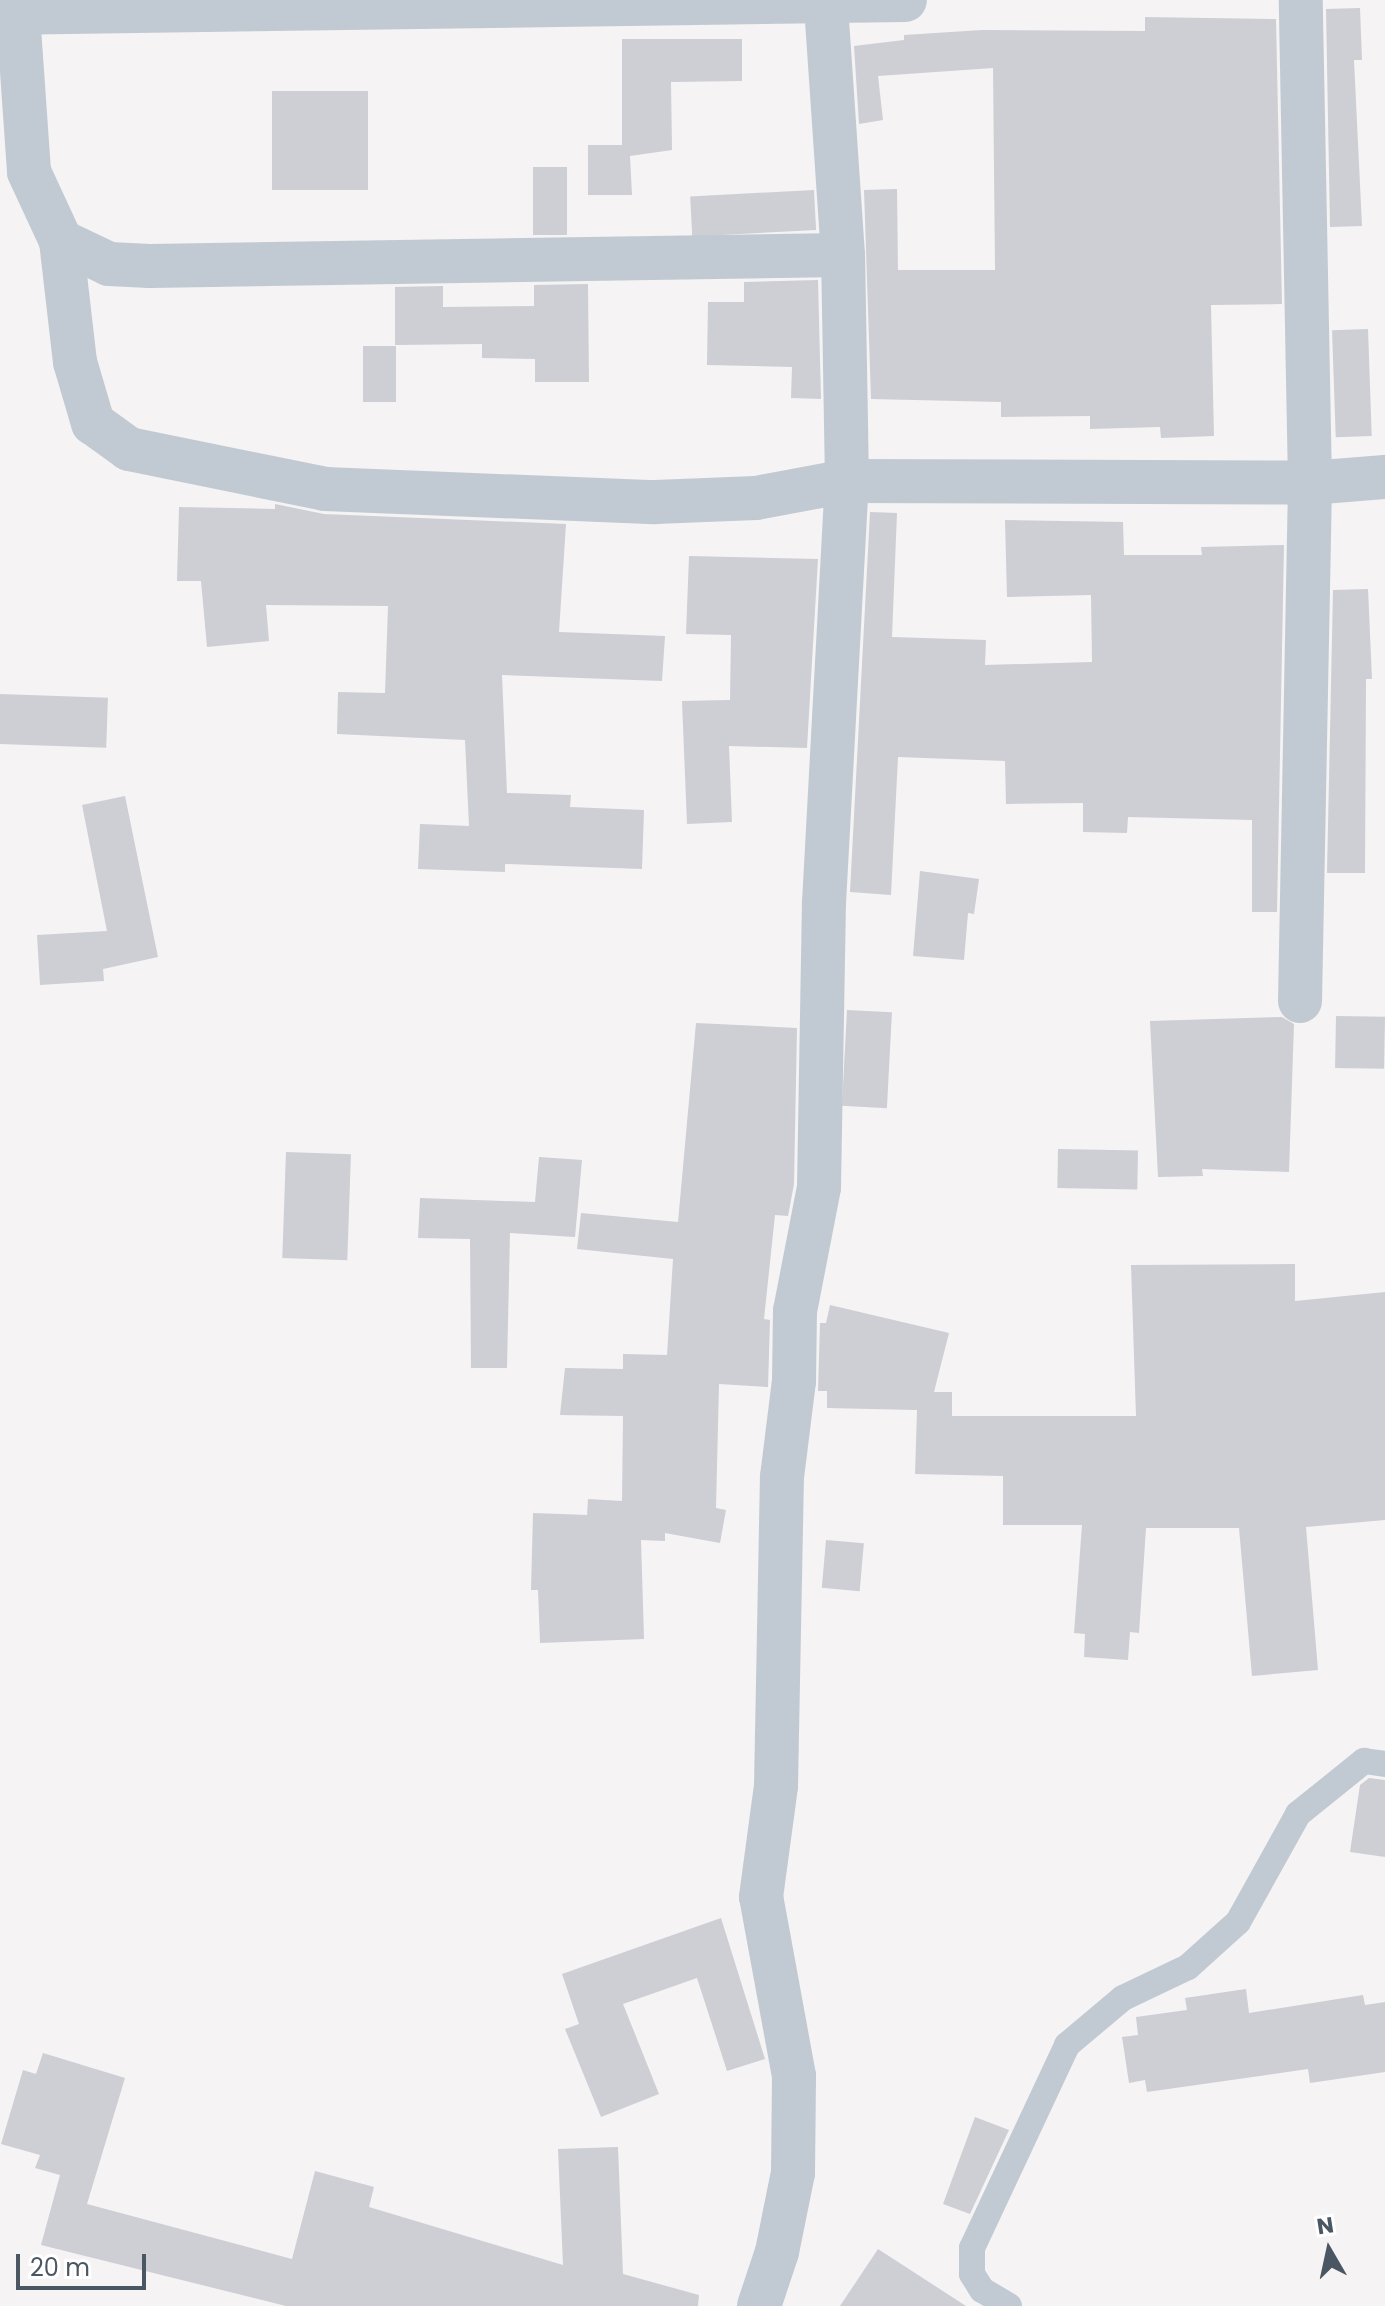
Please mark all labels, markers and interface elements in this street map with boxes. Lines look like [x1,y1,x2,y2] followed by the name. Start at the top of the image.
[1315,2209,1336,2242] text: N
[1289,2210,1369,2290] north arrow
[20,2238,150,2288] scale bar
[30,2251,90,2284] text: 20 m

